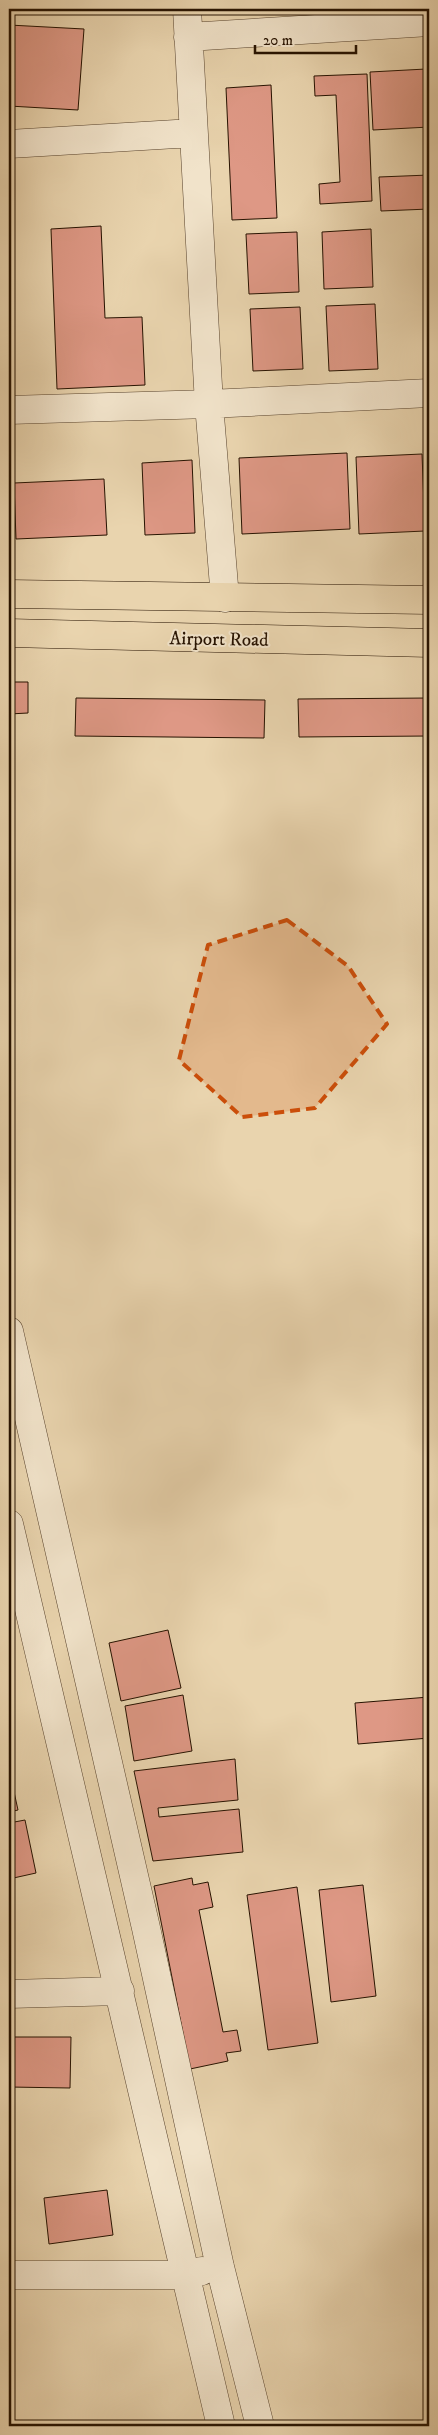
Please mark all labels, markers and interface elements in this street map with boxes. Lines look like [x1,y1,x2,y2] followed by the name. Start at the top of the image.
[255,22,357,54] scale bar
[263,31,293,50] text: 20 m
[169,627,269,652] street label: Airport Road

